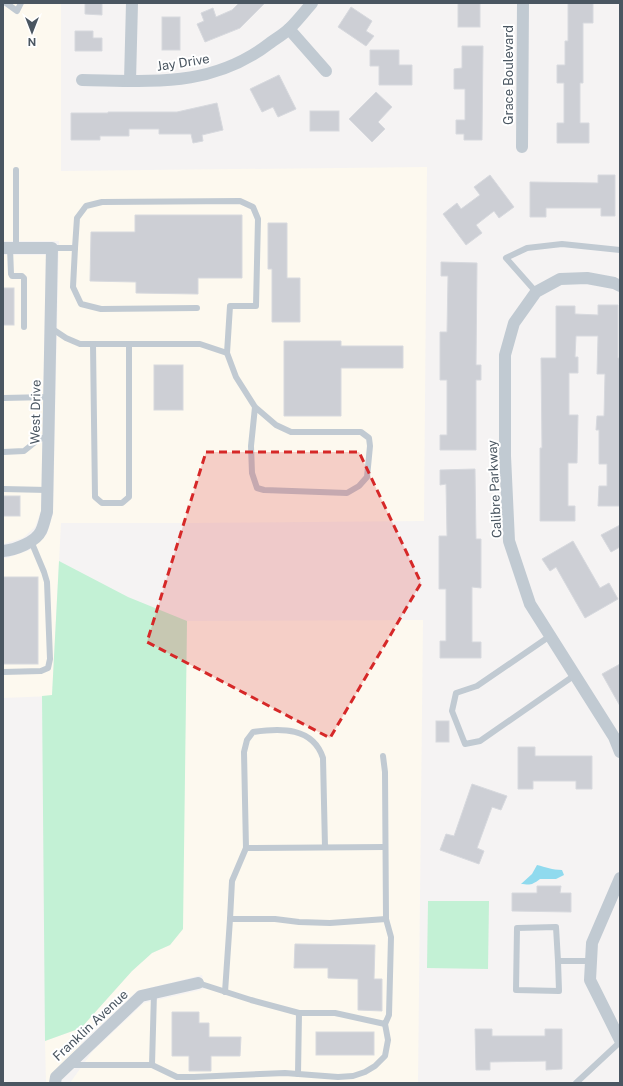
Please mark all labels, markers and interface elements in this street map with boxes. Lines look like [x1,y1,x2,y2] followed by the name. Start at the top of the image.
[12,12,52,52] north arrow
[501,25,516,125] street label: Grace Boulevard
[28,36,36,48] text: N
[156,51,211,74] street label: Jay Drive
[27,379,44,445] street label: West Drive
[484,440,505,538] street label: Calibre Parkway
[50,987,131,1064] street label: Franklin Avenue

